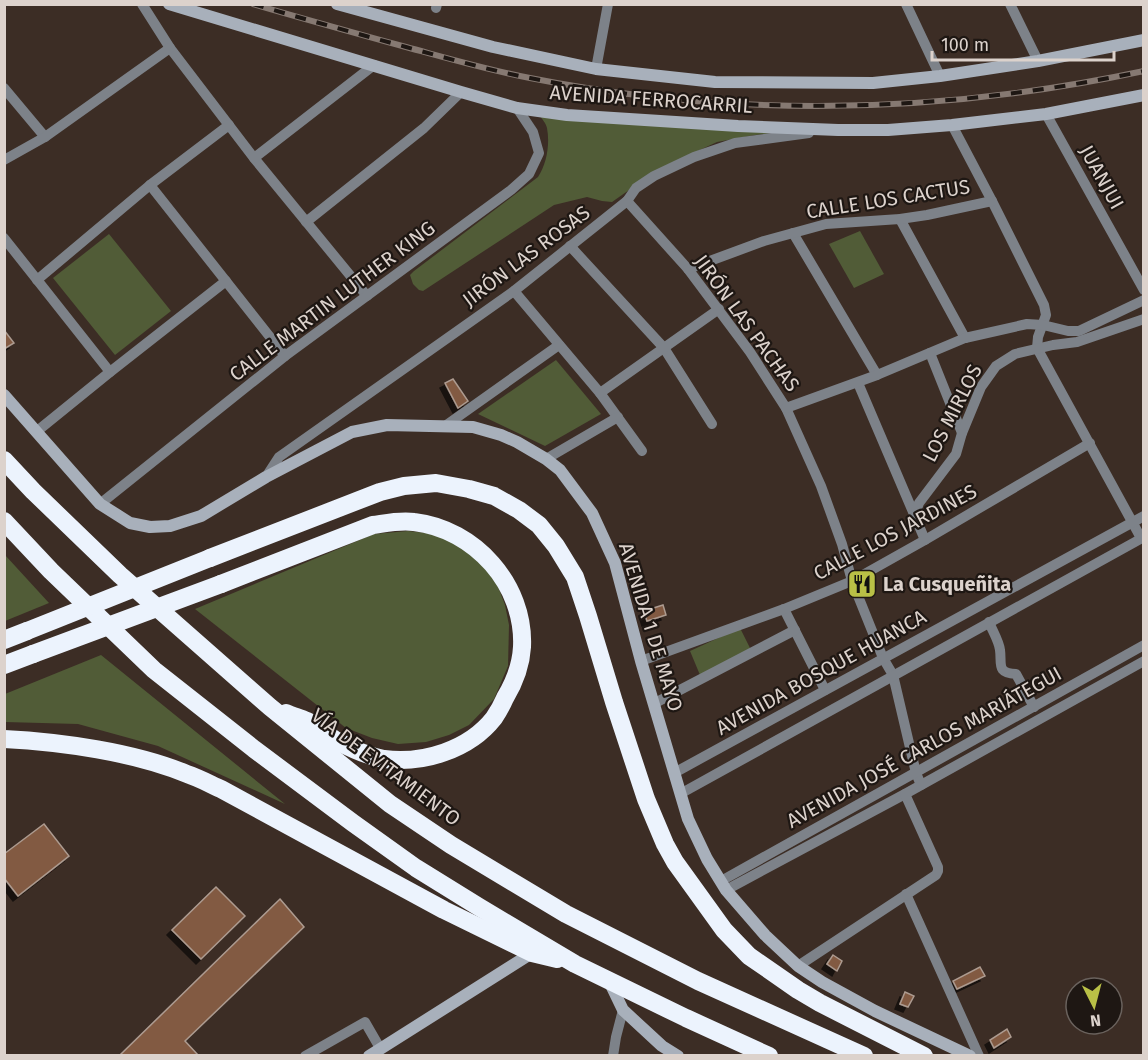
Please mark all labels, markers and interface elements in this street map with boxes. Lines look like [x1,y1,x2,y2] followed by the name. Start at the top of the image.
[932,24,1114,62] scale bar
[941,34,989,56] text: 100 m
[549,80,753,118] street label: AVENIDA FERROCARRIL
[1075,141,1129,213] street label: JUANJUI
[804,174,972,224] street label: CALLE LOS CACTUS
[458,200,594,312] street label: JIRÓN LAS ROSAS
[224,216,440,386] street label: CALLE MARTIN LUTHER KING
[689,250,805,396] street label: JIRÓN LAS PACHAS
[917,360,987,466] street label: LOS MIRLOS
[809,479,981,585] street label: CALLE LOS JARDINES
[614,540,688,714] street label: AVENIDA 1 DE MAYO
[846,568,878,600] restaurant icon: La Cusqueñita
[883,572,1011,596] place label: La Cusqueñita
[712,604,931,740] street label: AVENIDA BOSQUE HUANCA
[782,661,1066,833] street label: AVENIDA JOSÉ CARLOS MARIÁTEGUI
[307,703,465,831] street label: VÍA DE EVITAMIENTO
[1064,976,1124,1036] north arrow
[1089,1010,1102,1030] text: N

